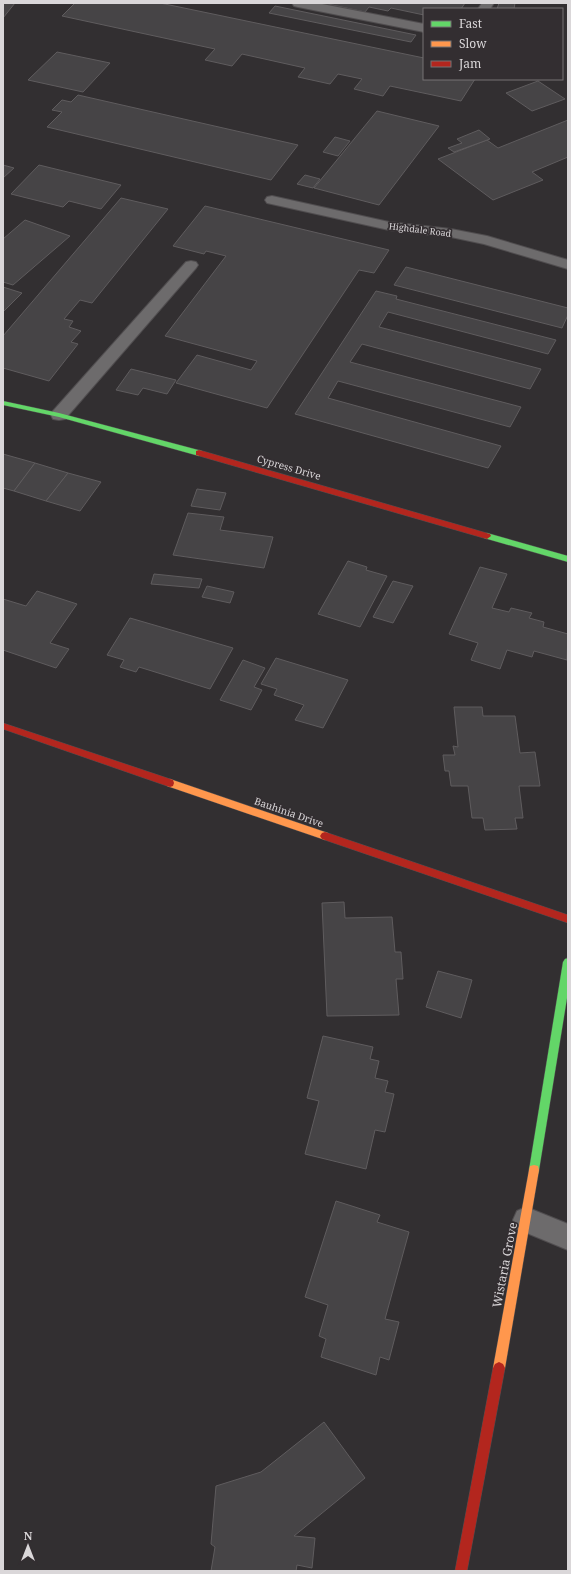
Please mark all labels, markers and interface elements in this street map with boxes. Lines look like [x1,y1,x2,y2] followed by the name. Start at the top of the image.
[423,8,563,80] legend
[459,15,482,32] text: Fast
[459,35,487,52] text: Slow
[458,55,481,72] text: Jam
[388,219,452,240] street label: Highdale Road
[255,451,323,483] street label: Cypress Drive
[253,794,325,830] street label: Bauhinia Drive
[488,1221,521,1309] street label: Wistaria Grove
[8,1526,48,1566] north arrow
[24,1528,33,1543] text: N

